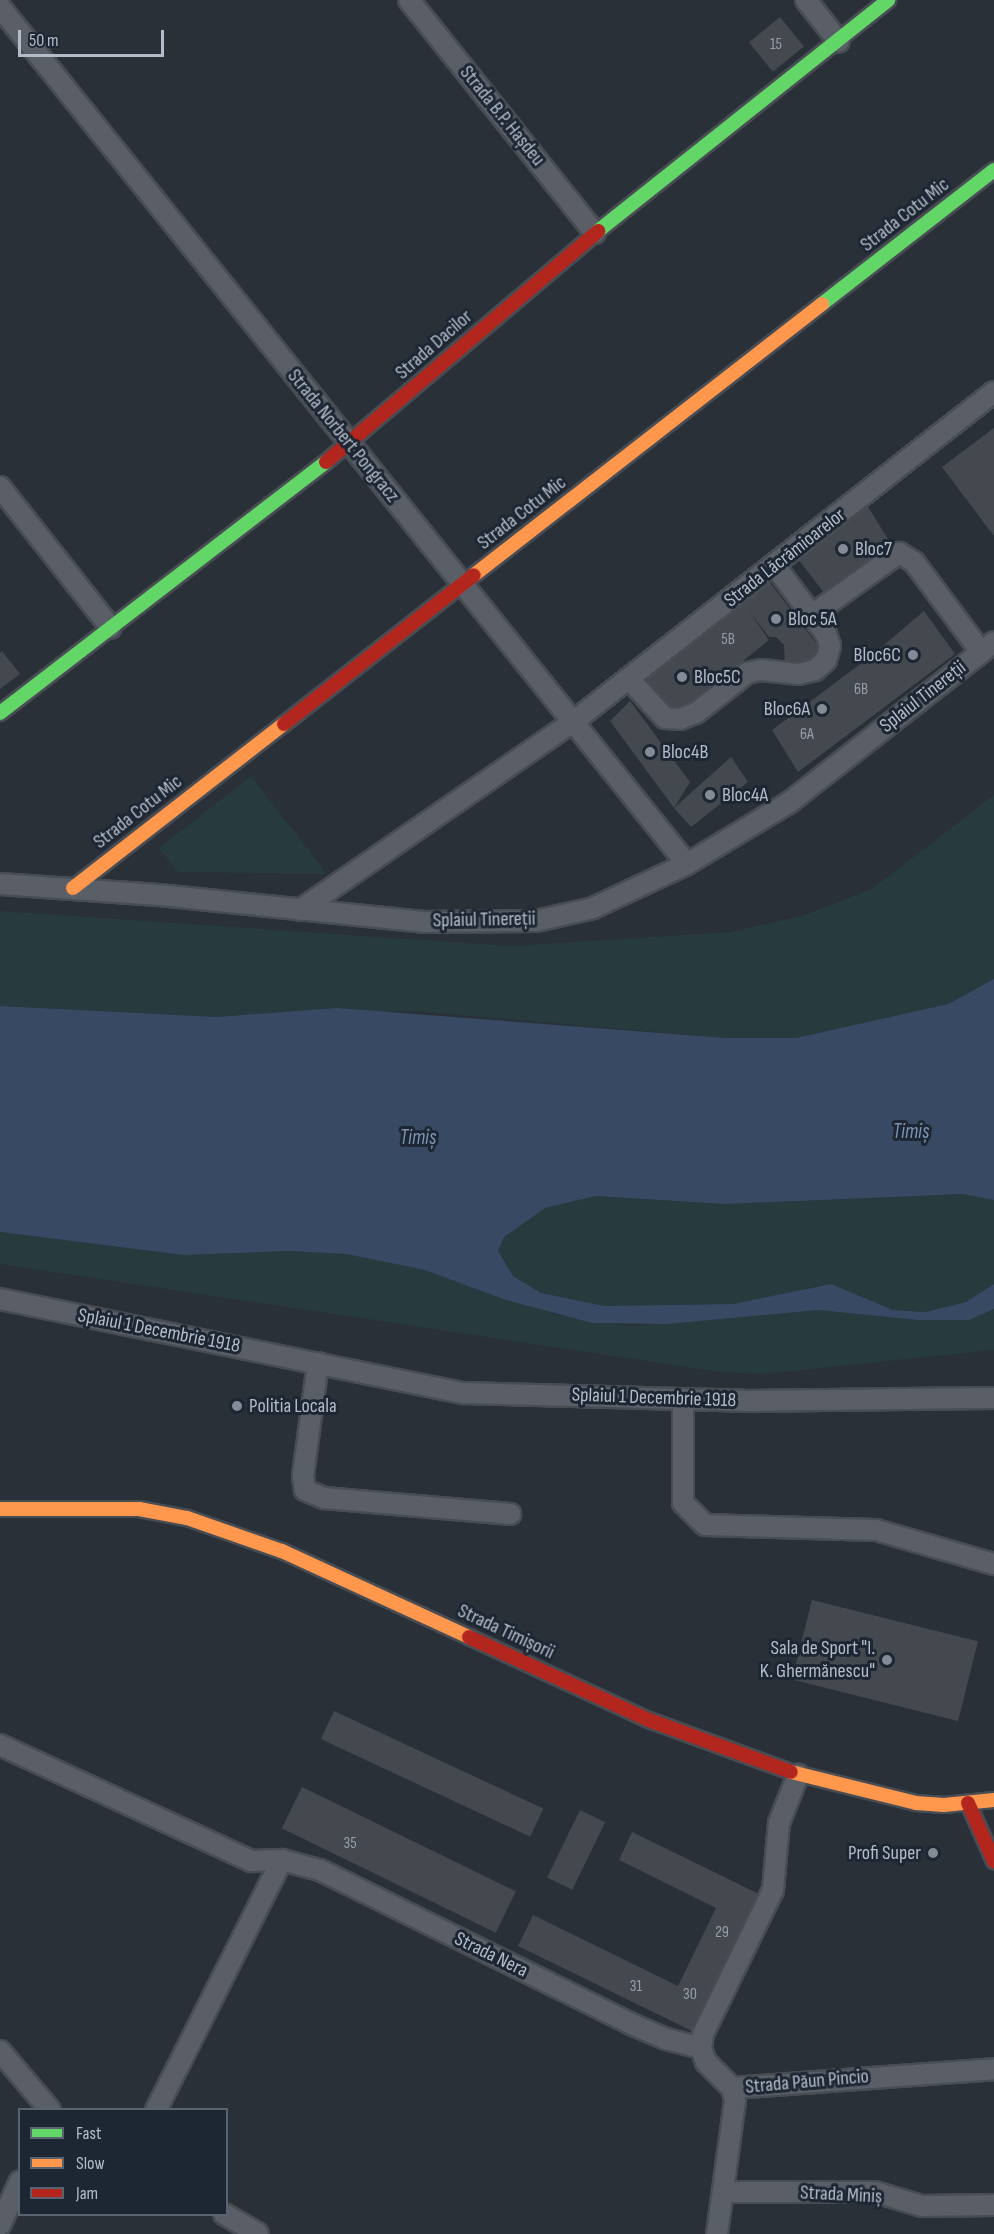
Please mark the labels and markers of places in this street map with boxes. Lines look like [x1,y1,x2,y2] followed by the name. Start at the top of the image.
[855,537,892,561] place label: Bloc7
[836,542,850,556] marker: Bloc7
[788,607,837,631] place label: Bloc 5A
[769,612,783,626] marker: Bloc 5A
[854,643,901,667] place label: Bloc6C
[906,648,920,662] marker: Bloc6C
[694,665,741,689] place label: Bloc5C
[675,670,689,684] marker: Bloc5C
[764,697,810,721] place label: Bloc6A
[815,702,829,716] marker: Bloc6A
[662,740,708,764] place label: Bloc4B
[643,745,657,759] marker: Bloc4B
[722,783,768,807] place label: Bloc4A
[703,788,717,802] marker: Bloc4A
[249,1394,337,1418] place label: Politia Locala
[230,1399,244,1413] marker: Politia Locala
[760,1636,875,1683] place label: Sala de Sport "I. K. Ghermănescu"
[880,1653,894,1667] marker: Sala de Sport "I. K. Ghermănescu"
[848,1841,921,1865] place label: Profi Super
[926,1846,940,1860] marker: Profi Super

